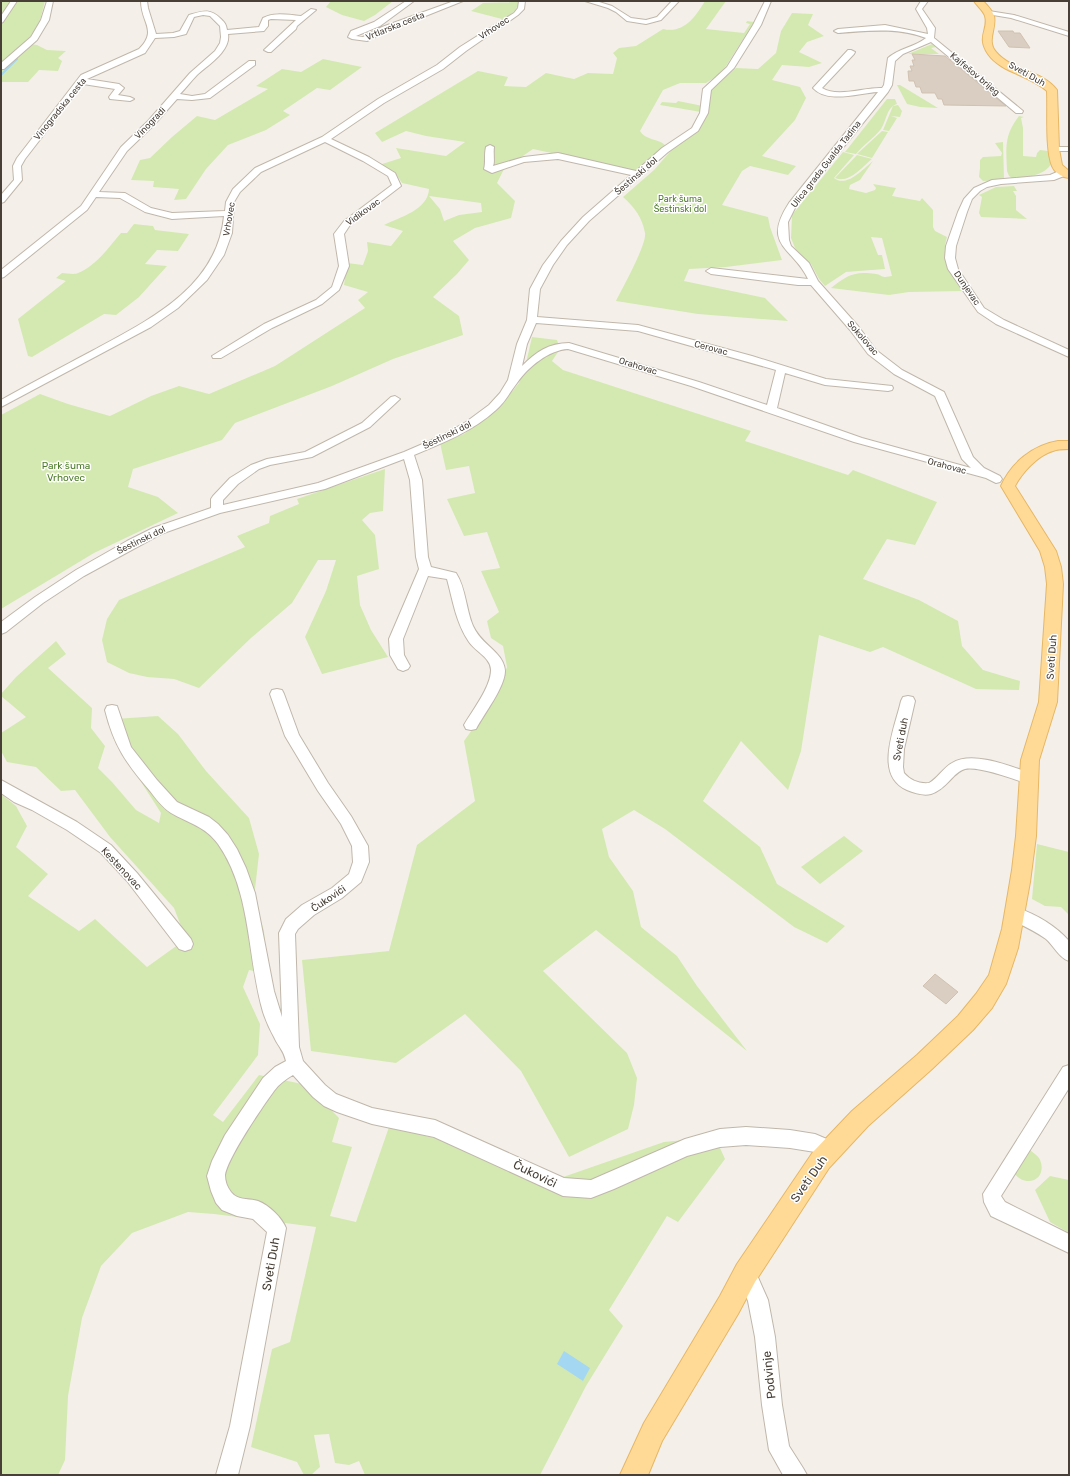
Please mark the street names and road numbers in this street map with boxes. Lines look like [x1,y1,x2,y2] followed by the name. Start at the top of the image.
[364,10,426,42] street label: Vrtlarska cesta
[477,14,511,42] street label: Vrhovec
[948,50,1002,98] street label: Kajfešov brijeg
[1007,60,1047,88] street label: Sveti Duh
[32,76,88,142] street label: Vinogradska cesta
[133,105,167,141] street label: Vinogradi
[789,119,863,209] street label: Ulica grada Gualda Tadina
[612,154,659,197] street label: Šestinski dol
[344,196,382,228] street label: Vidikovac
[221,201,237,237] street label: Vrhovec
[952,269,982,307] street label: Dunjevac
[845,319,881,357] street label: Sokolovac
[693,339,729,357] street label: Cerovac
[618,355,658,377] street label: Orahovac
[421,418,473,451] street label: Šestinski dol
[927,456,967,476] street label: Orahovac
[115,523,167,556] street label: Šestinski dol
[1044,634,1060,680] street label: Sveti Duh
[891,716,911,762] street label: Sveti duh
[98,845,144,893] street label: Kestenovac
[309,883,348,915] street label: Čukovići
[788,1153,830,1205] street label: Sveti Duh
[511,1157,559,1191] street label: Čukovići
[259,1236,283,1292] street label: Sveti Duh
[759,1350,778,1400] street label: Podvinje

